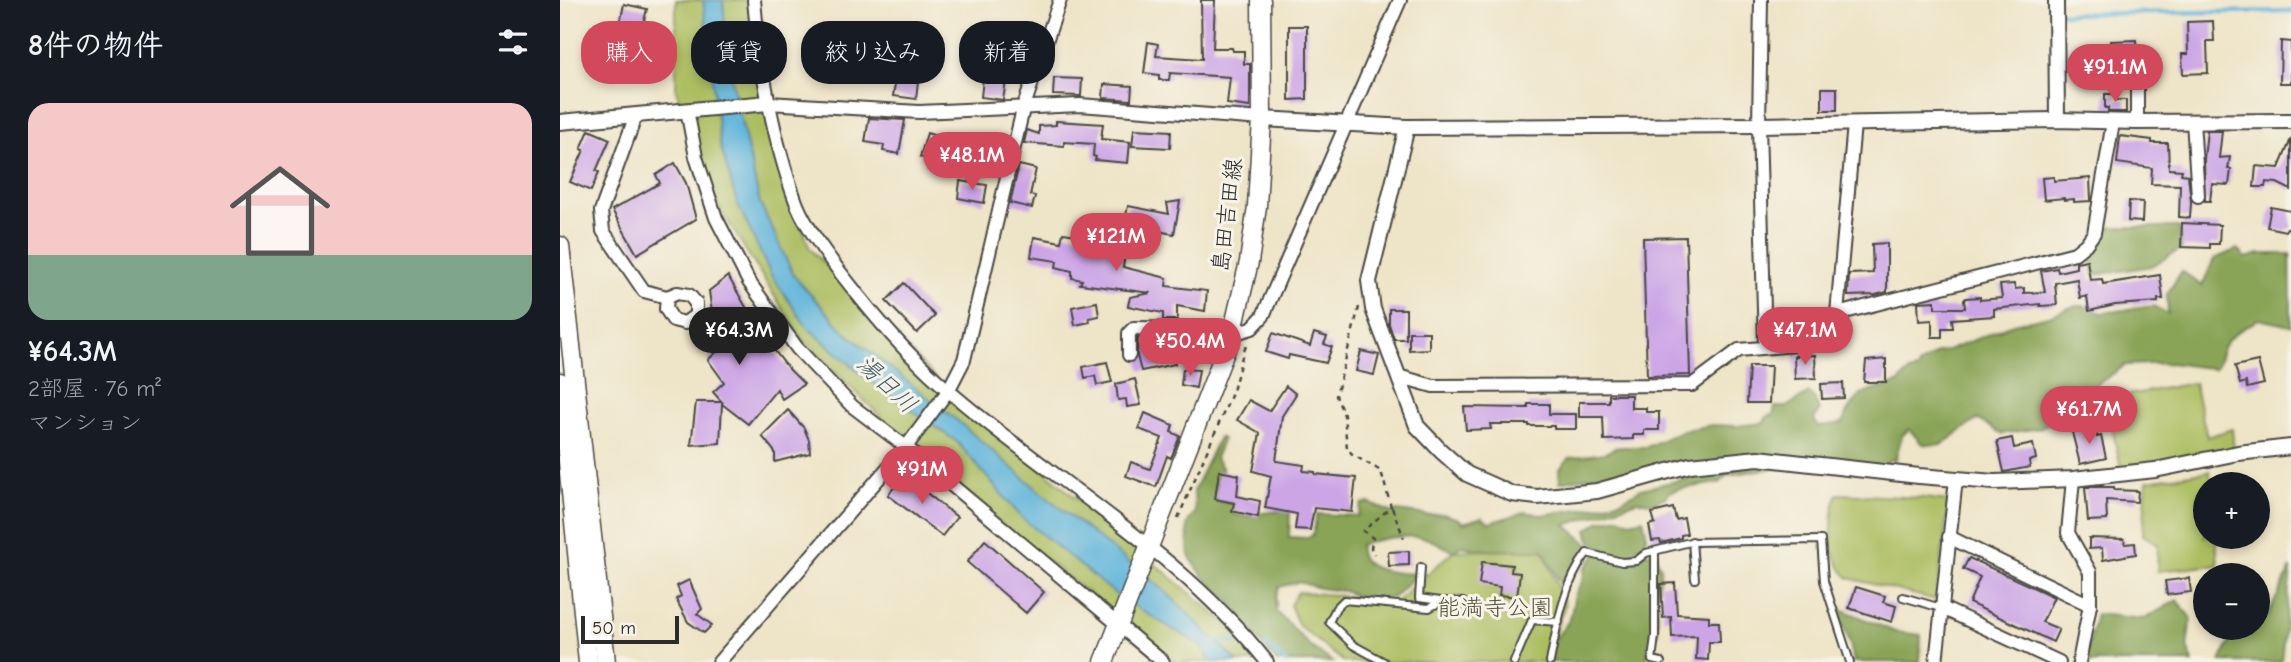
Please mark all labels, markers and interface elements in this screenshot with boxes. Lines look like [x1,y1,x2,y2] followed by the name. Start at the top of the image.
[581,21,677,84] chip: 購入
[691,21,787,84] chip: 賃貸
[801,21,945,84] chip: 絞り込み
[959,21,1055,84] chip: 新着
[494,23,532,61] icon: filters
[28,28,163,63] text: 8件の物件
[2058,44,2172,104] pin: ¥91.1M
[2083,53,2147,80] text: ¥91.1M
[915,132,1029,192] pin: ¥48.1M
[939,141,1005,168] text: ¥48.1M
[217,148,343,274] icon: home
[1207,156,1247,274] street label: 島田吉田線
[1067,214,1165,273] pin: ¥121M
[1086,222,1146,249] text: ¥121M
[682,308,796,367] pin: ¥64.3M
[1748,308,1862,367] pin: ¥47.1M
[705,316,773,343] text: ¥64.3M
[1773,316,1837,343] text: ¥47.1M
[1133,318,1247,378] pin: ¥50.4M
[1155,327,1225,354] text: ¥50.4M
[28,334,117,369] text: ¥64.3M
[851,349,923,419] water label: 湯日川
[28,375,161,402] text: 2部屋 · 76 m²
[2032,386,2146,446] pin: ¥61.7M
[2056,395,2122,422] text: ¥61.7M
[28,409,142,436] text: マンション
[881,447,963,506] pin: ¥91M
[897,455,947,482] text: ¥91M
[2193,472,2270,640] map controls
[2193,472,2270,549] button: +
[2193,563,2270,640] button: −
[1438,594,1553,621] park label: 能満寺公園
[581,613,679,645] scale bar
[592,617,636,639] text: 50 m

